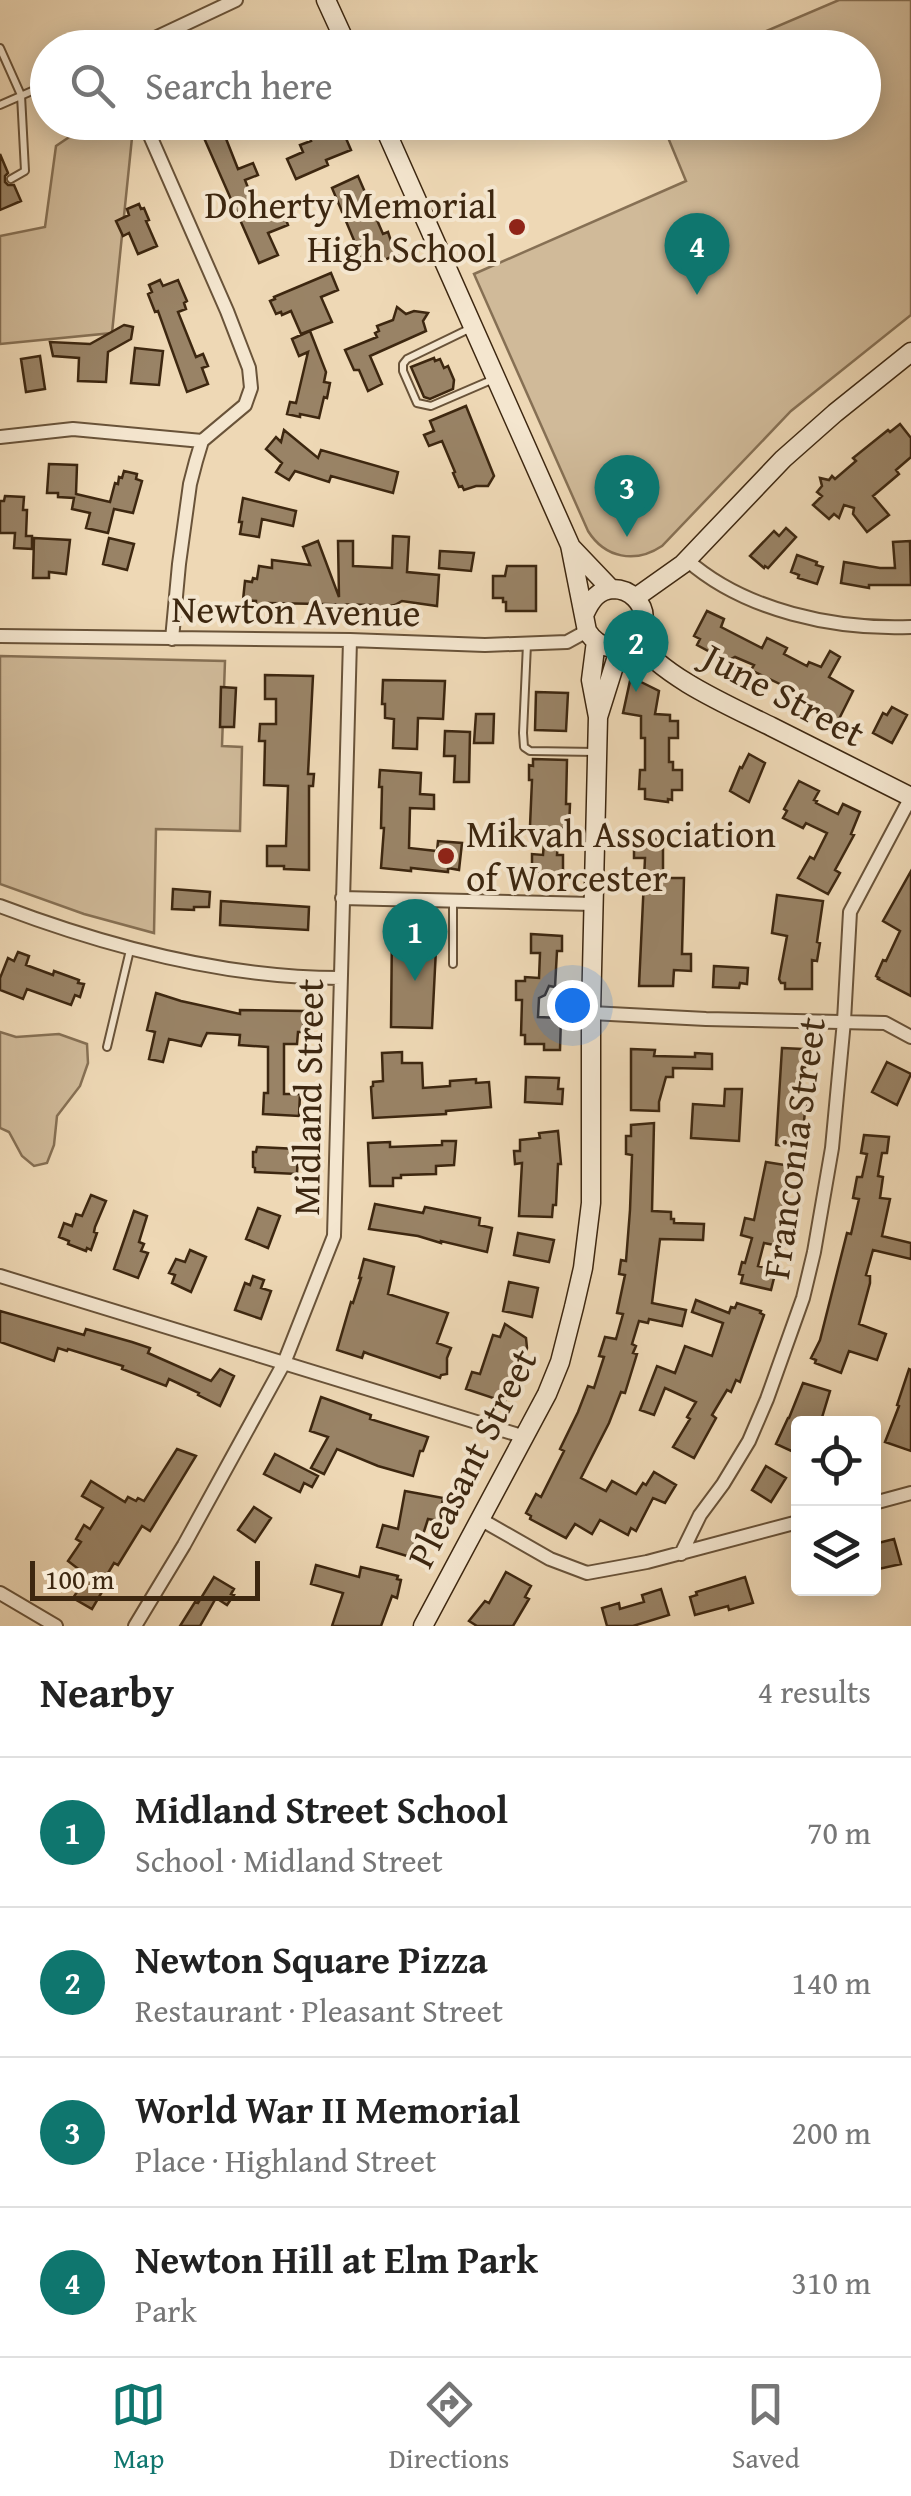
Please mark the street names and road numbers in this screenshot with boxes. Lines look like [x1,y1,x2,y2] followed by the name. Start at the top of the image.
[171,580,421,640] street label: Newton Avenue
[690,626,875,760] street label: June Street
[277,978,337,1216] street label: Midland Street
[747,1013,839,1282] street label: Franconia Street
[392,1338,550,1577] street label: Pleasant Street

